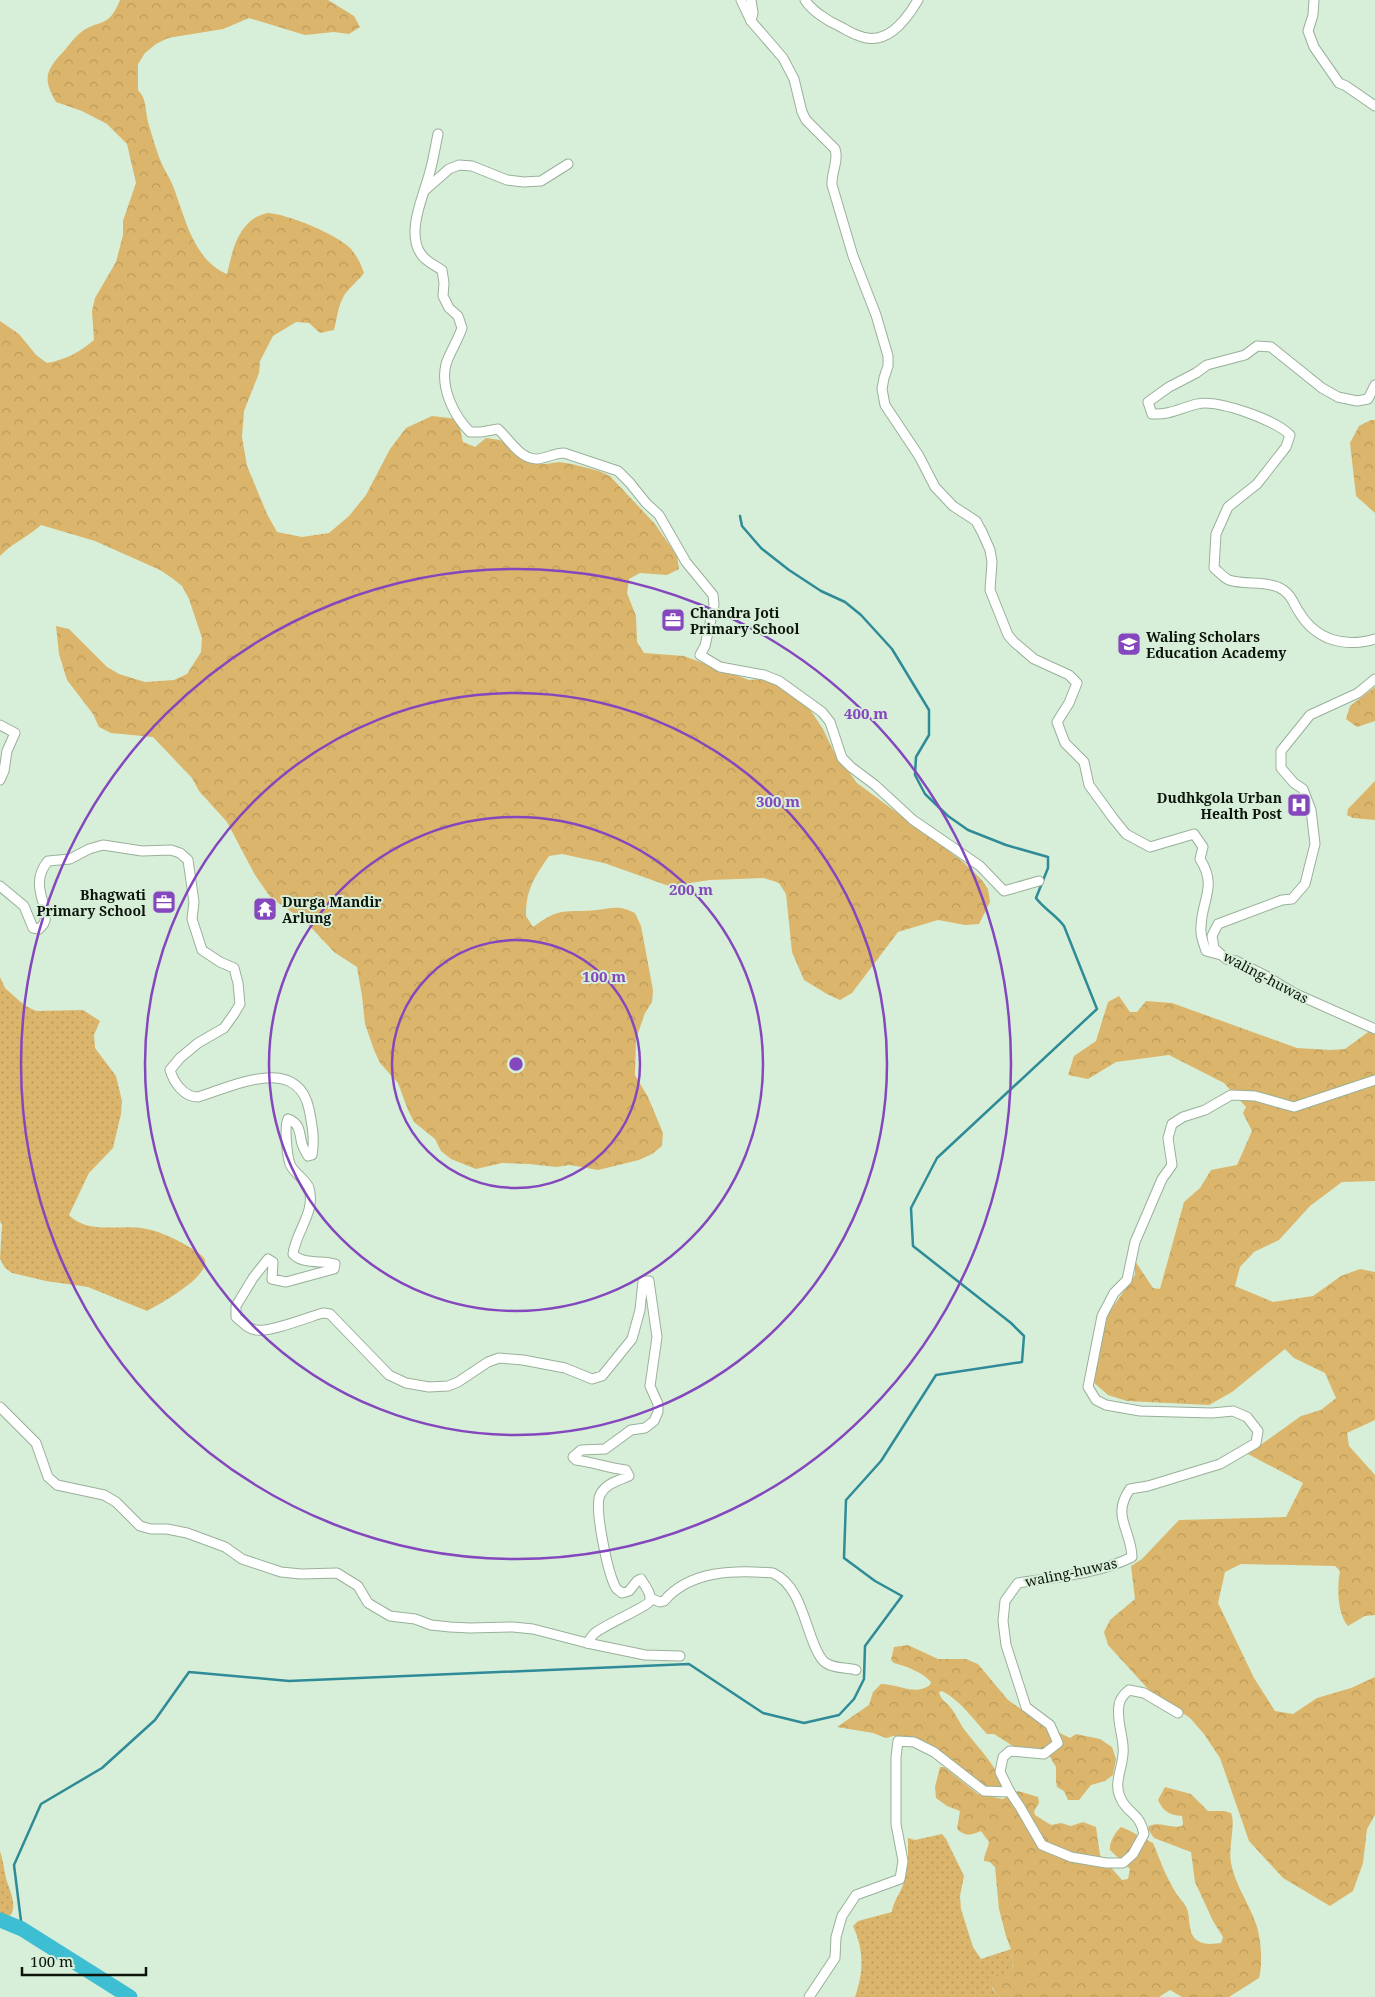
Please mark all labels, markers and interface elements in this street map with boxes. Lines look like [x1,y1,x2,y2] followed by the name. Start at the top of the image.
[690,603,799,638] place label: Chandra Joti Primary School
[660,607,686,633] office icon: Chandra Joti Primary School
[1146,627,1287,662] place label: Waling Scholars Education Academy
[1116,631,1142,657] school or university icon: Waling Scholars Education Academy
[844,703,888,723] text: 400 m
[1157,788,1282,823] place label: Dudhkgola Urban Health Post
[756,791,800,811] text: 300 m
[1286,792,1312,818] hospital icon: Dudhkgola Urban Health Post
[669,879,713,899] text: 200 m
[37,885,146,920] place label: Bhagwati Primary School
[151,889,177,915] office icon: Bhagwati Primary School
[282,892,382,927] place label: Durga Mandir Arlung
[252,896,278,922] temple icon: Durga Mandir Arlung
[1220,947,1312,1007] street label: waling-huwas
[582,966,626,986] text: 100 m
[507,1055,525,1073] centre of rings
[1023,1553,1119,1591] street label: waling-huwas
[22,1944,146,1976] scale bar
[30,1951,73,1971] text: 100 m

